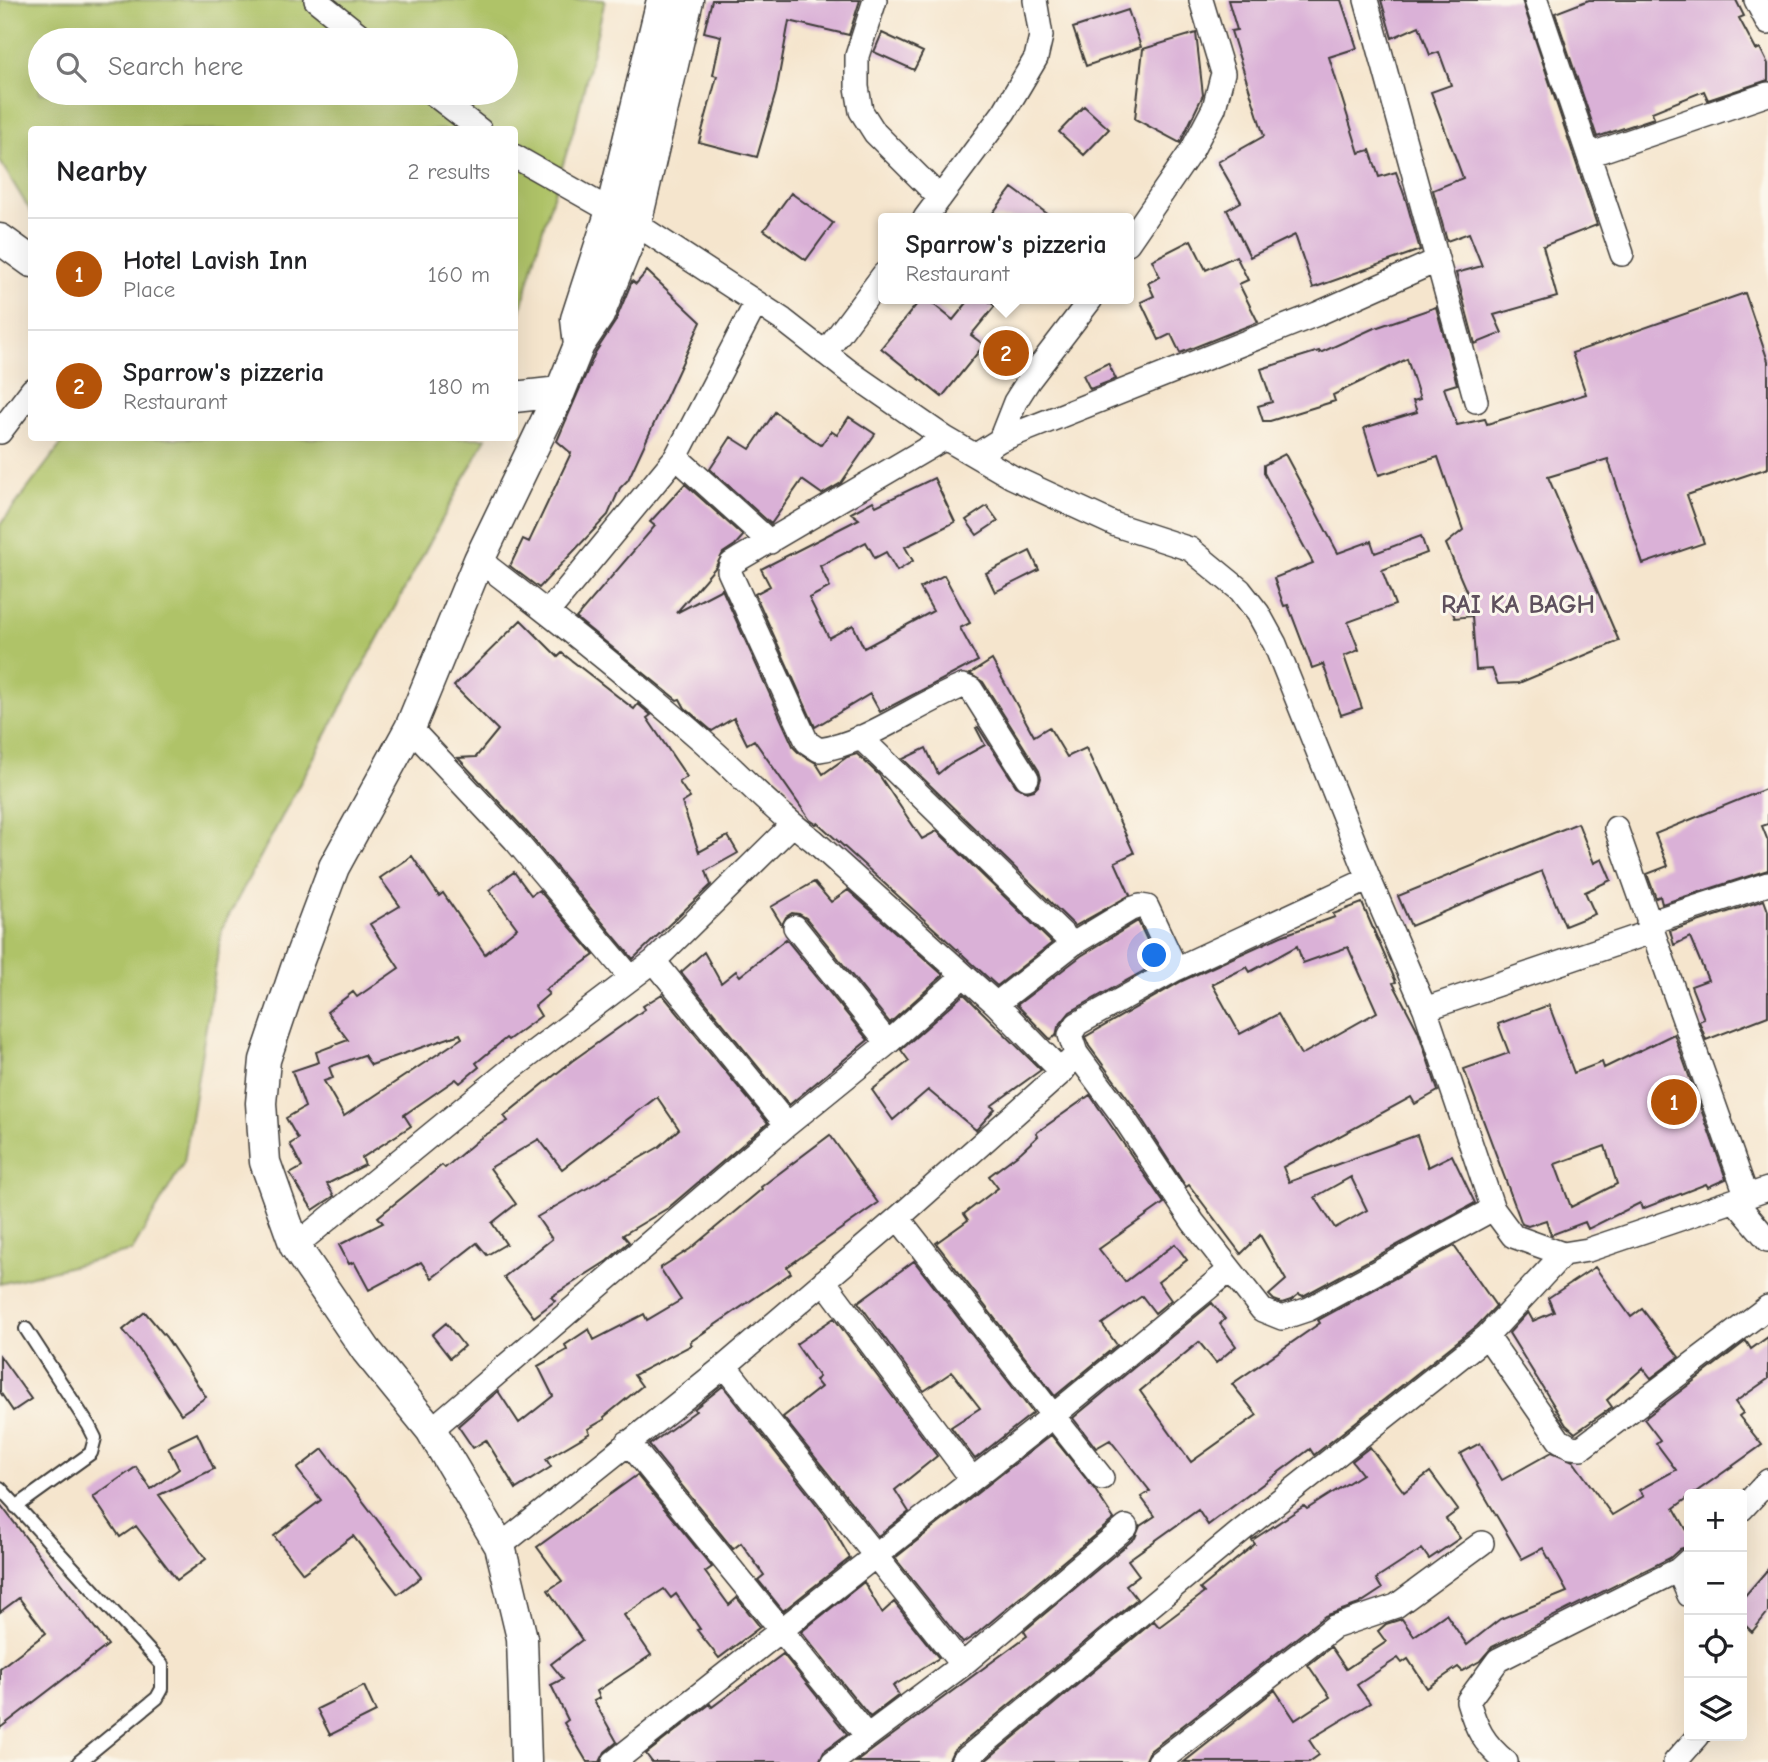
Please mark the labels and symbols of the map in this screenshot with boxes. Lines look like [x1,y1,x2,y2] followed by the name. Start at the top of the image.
[983,327,1029,379] pin: 2
[1441,590,1595,620] district label: RAI KA BAGH
[1137,938,1171,972] your location
[1651,1076,1697,1128] pin: 1

